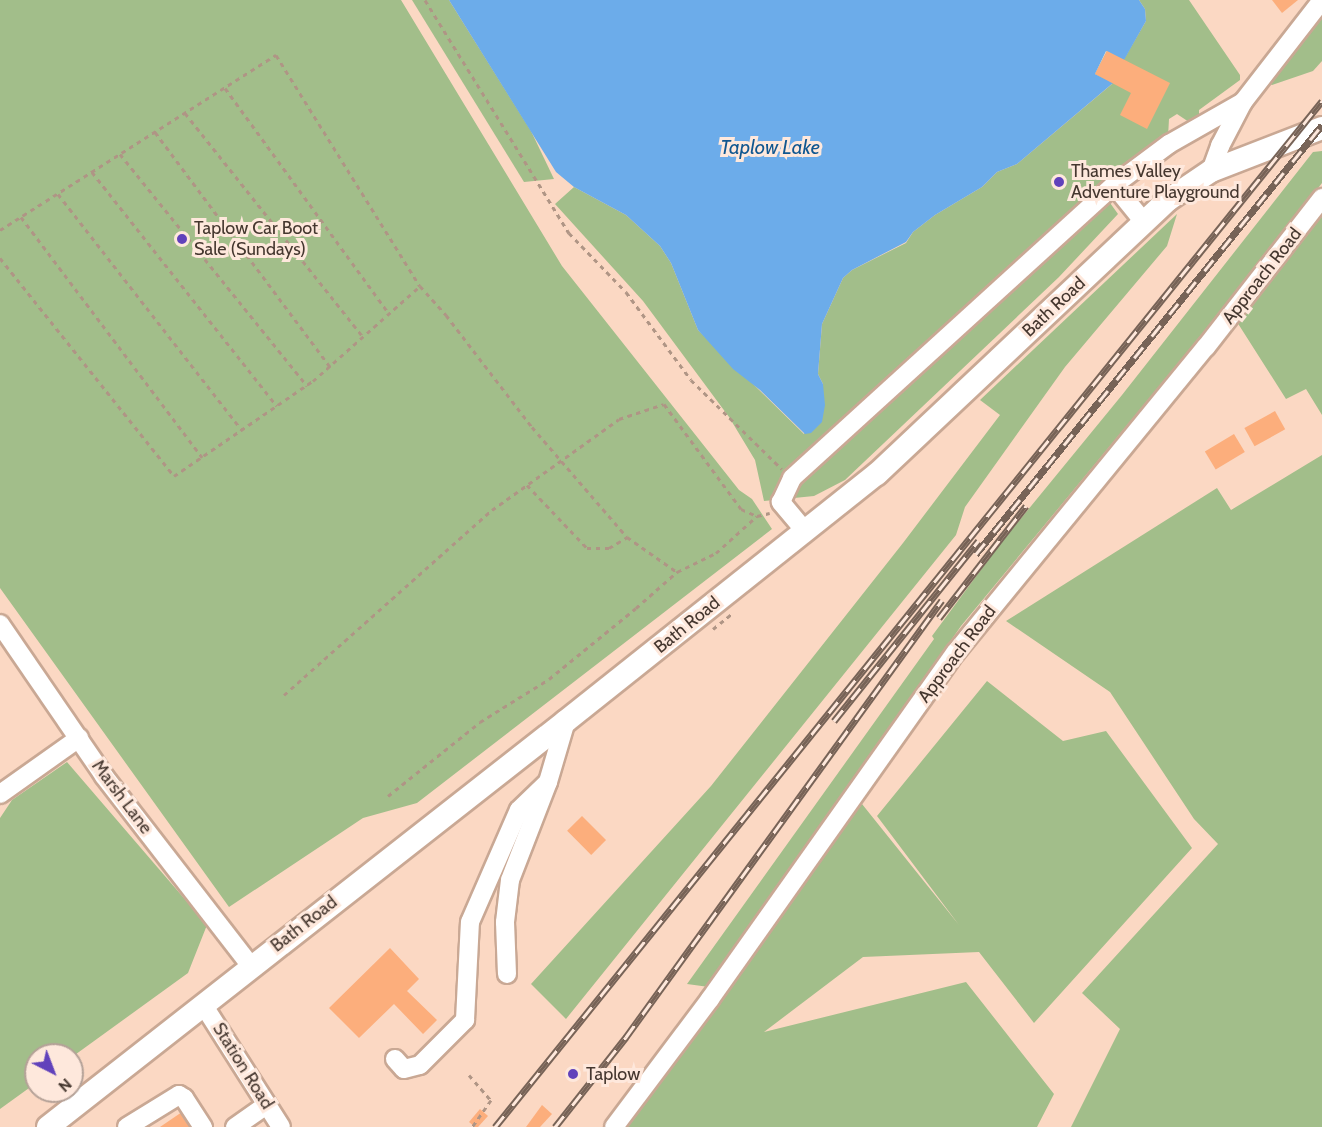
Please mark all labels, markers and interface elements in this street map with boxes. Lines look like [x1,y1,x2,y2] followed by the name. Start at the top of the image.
[720,135,820,159] water label: Taplow Lake
[1071,161,1239,204] place label: Thames Valley Adventure Playground
[1052,175,1066,189] marker: Thames Valley Adventure Playground
[194,218,318,260] place label: Taplow Car Boot Sale (Sundays)
[1218,224,1306,328] street label: Approach Road
[175,232,189,246] marker: Taplow Car Boot Sale (Sundays)
[1018,272,1090,342] street label: Bath Road
[650,592,724,658] street label: Bath Road
[913,601,1001,707] street label: Approach Road
[87,756,157,838] street label: Marsh Lane
[267,891,341,957] street label: Bath Road
[208,1019,278,1113] street label: Station Road
[24,1043,84,1103] north arrow
[586,1063,640,1085] place label: Taplow
[564,1065,582,1083] marker: Taplow
[54,1074,76,1096] text: N

